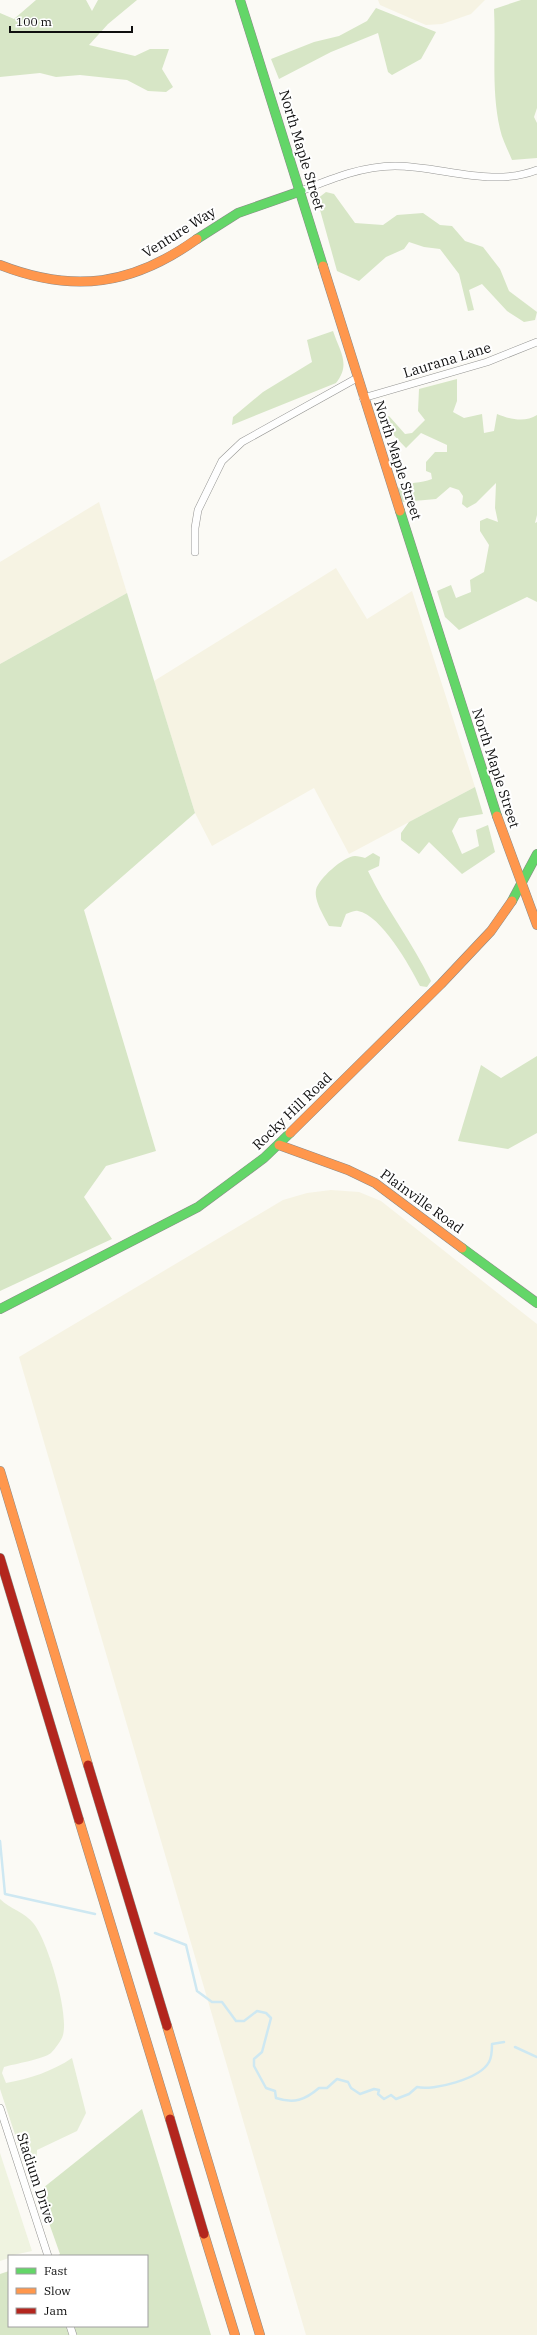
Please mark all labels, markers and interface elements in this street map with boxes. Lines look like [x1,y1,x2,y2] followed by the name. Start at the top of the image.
[10,8,132,34] scale bar
[16,14,52,29] text: 100 m
[275,88,329,212] street label: North Maple Street
[139,202,220,262] street label: Venture Way
[401,338,493,382] street label: Laurana Lane
[370,398,426,522] street label: North Maple Street
[468,706,524,830] street label: North Maple Street
[248,1068,336,1154] street label: Rocky Hill Road
[377,1165,467,1237] street label: Plainville Road
[13,2130,59,2226] street label: Stadium Drive
[8,2255,148,2327] legend
[44,2263,68,2278] text: Fast
[44,2283,71,2298] text: Slow
[44,2303,68,2318] text: Jam

